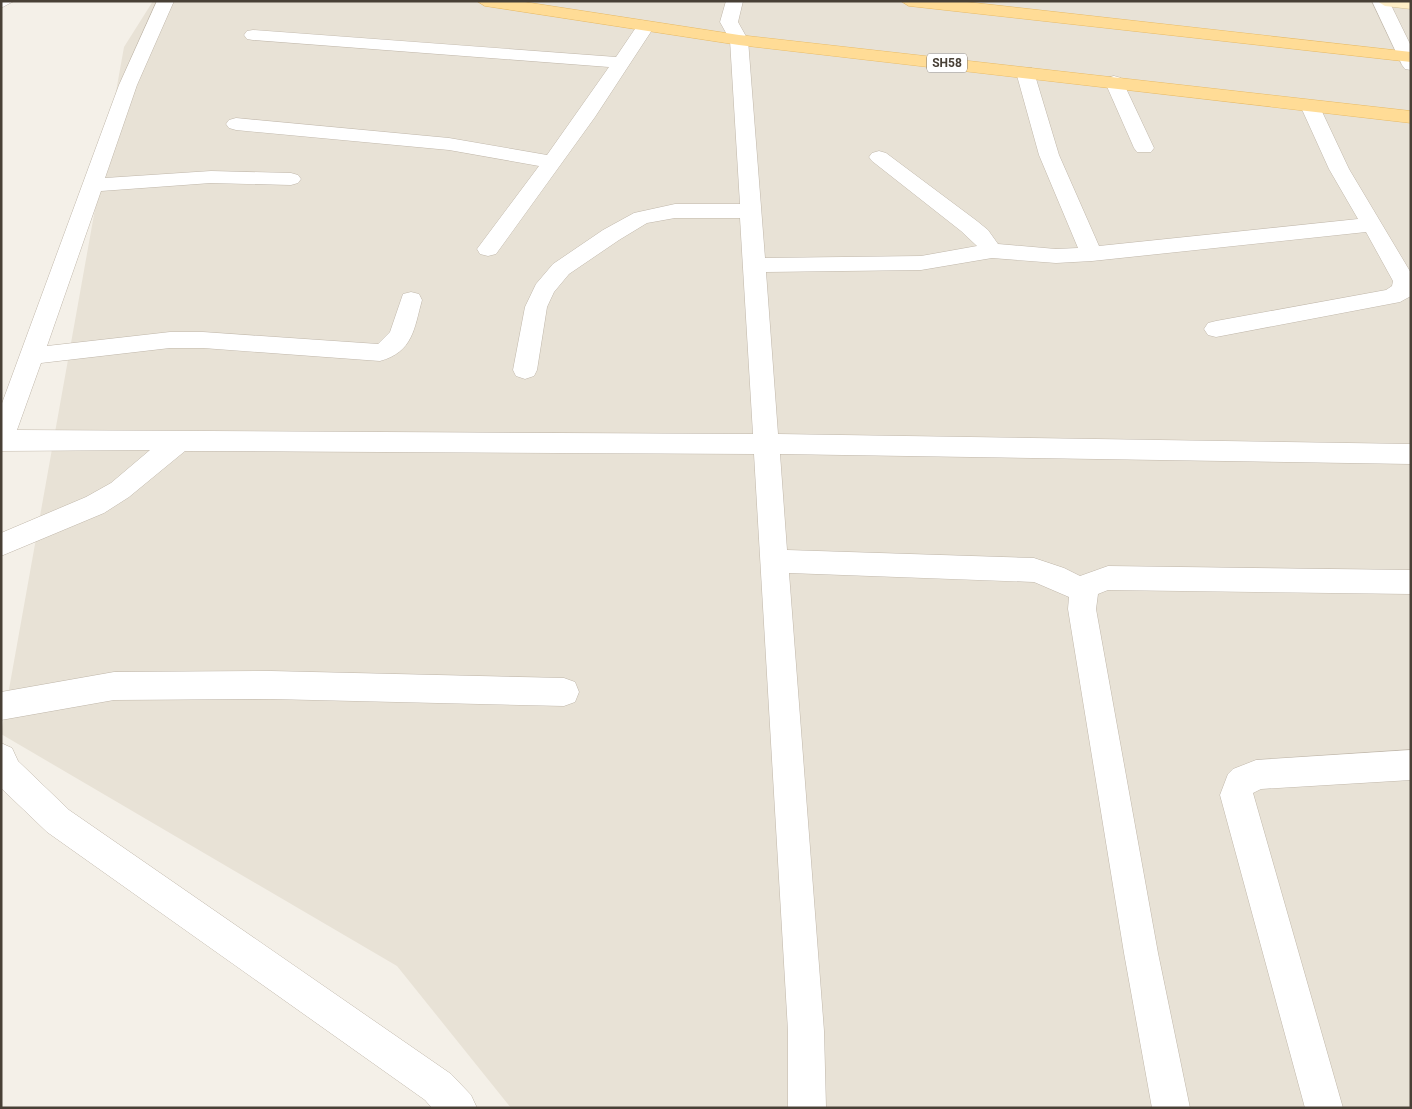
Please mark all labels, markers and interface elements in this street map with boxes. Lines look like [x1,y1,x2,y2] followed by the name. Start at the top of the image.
[927,54,967,72] road number: SH58

